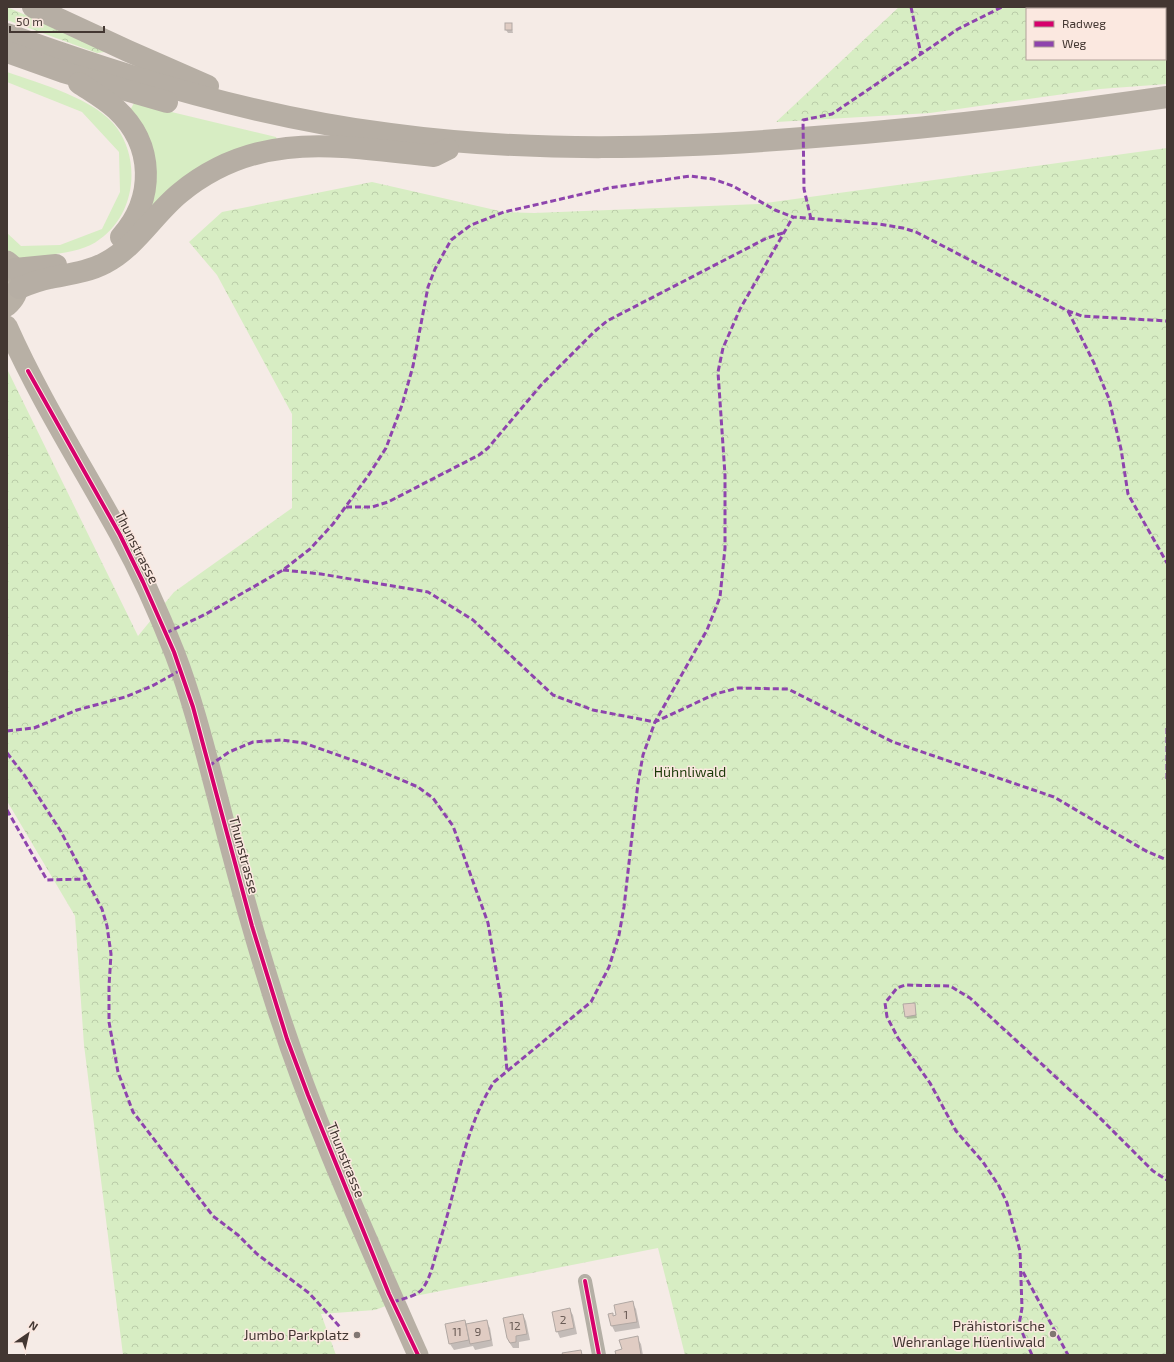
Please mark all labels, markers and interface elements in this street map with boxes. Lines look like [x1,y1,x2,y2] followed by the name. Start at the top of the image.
[10,8,104,34] scale bar
[1026,8,1166,60] legend
[16,14,43,28] text: 50 m
[1062,16,1106,30] text: Radweg
[1062,36,1087,50] text: Weg
[112,507,163,586] street label: Thunstrasse
[654,763,726,780] park label: Hühnliwald
[226,814,263,896] street label: Thunstrasse
[324,1120,369,1200] street label: Thunstrasse
[624,1307,628,1321] house number: 1
[560,1312,567,1326] house number: 2
[8,1314,48,1354] north arrow
[893,1317,1045,1350] place label: Prähistorische Wehranlage Hüenliwald
[27,1318,41,1333] text: N
[509,1318,521,1332] house number: 12
[452,1324,462,1338] house number: 11
[475,1324,482,1338] house number: 9
[244,1326,349,1343] place label: Jumbo Parkplatz
[1048,1329,1058,1339] marker: Prähistorische Wehranlage Hüenliwald
[352,1330,362,1340] marker: Jumbo Parkplatz

